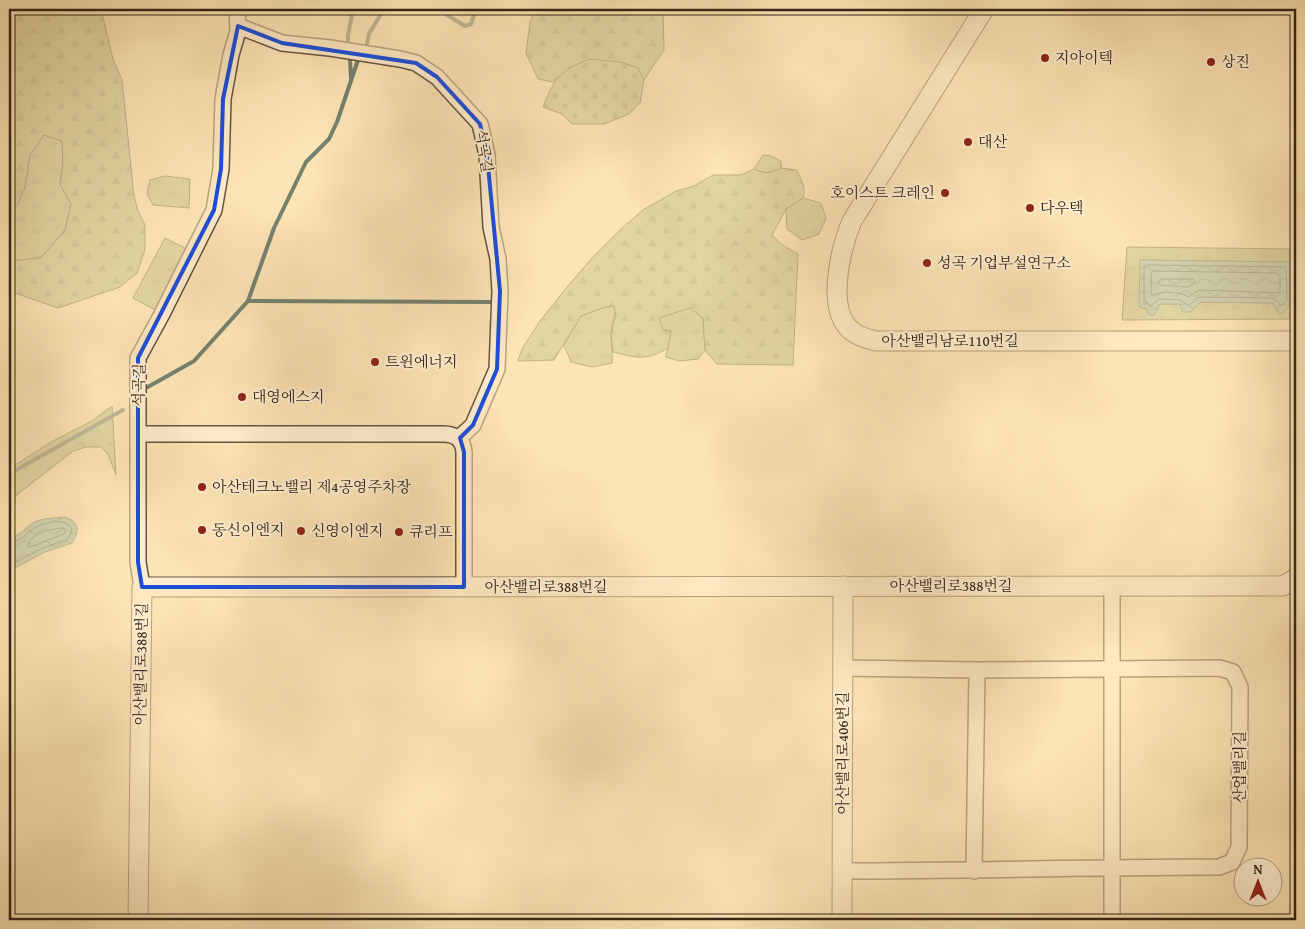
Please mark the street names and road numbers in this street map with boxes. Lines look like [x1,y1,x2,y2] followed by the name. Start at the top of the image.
[471,128,498,174] street label: 석곡길
[881,330,1019,351] street label: 아산밸리남로110번길
[128,363,149,407] street label: 석곡길
[889,575,1013,596] street label: 아산밸리로388번길
[484,576,608,597] street label: 아산밸리로388번길
[129,602,152,726] street label: 아산밸리로388번길
[832,691,853,815] street label: 아산밸리로406번길
[1229,731,1250,803] street label: 산업밸리길

